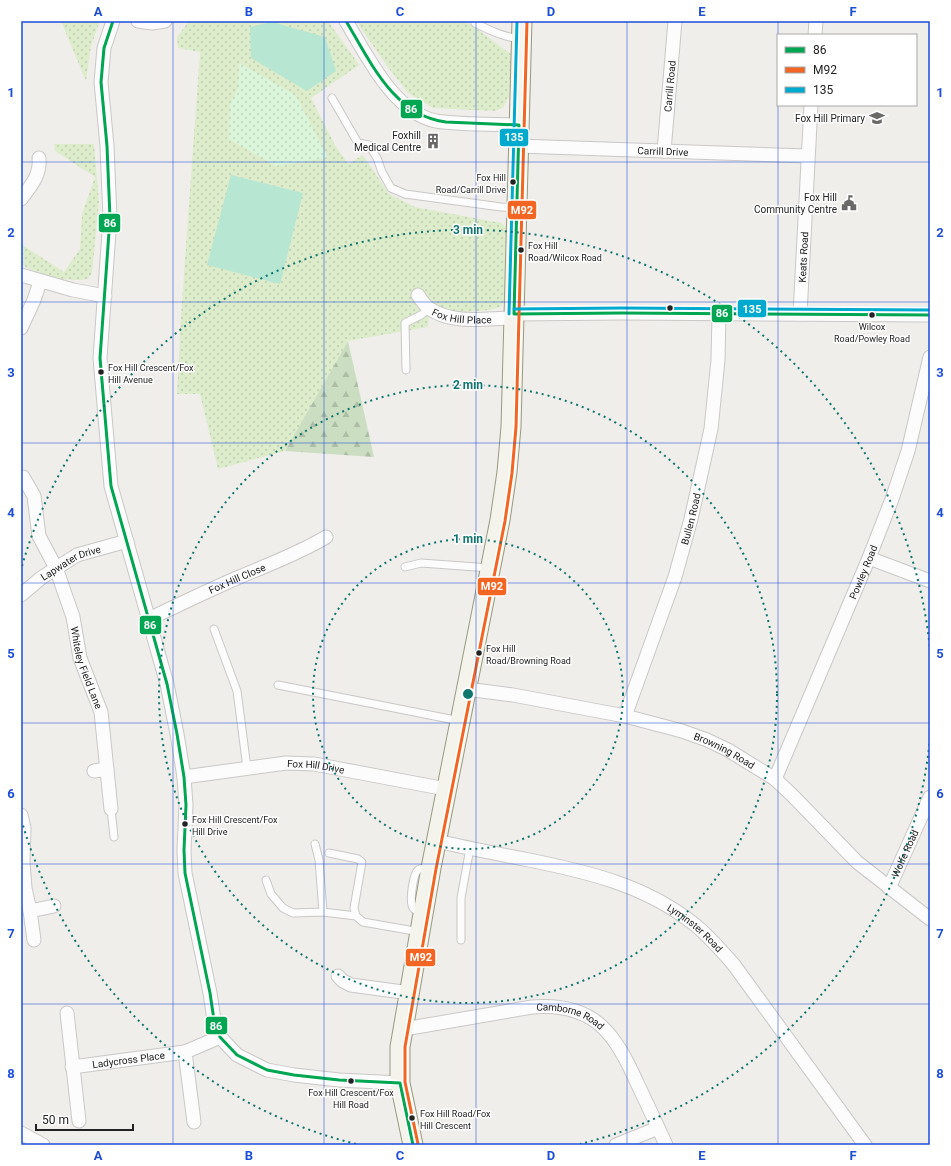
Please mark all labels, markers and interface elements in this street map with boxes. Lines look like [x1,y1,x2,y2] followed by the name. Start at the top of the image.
[94,4,103,19] text: A
[245,4,253,19] text: B
[396,4,405,19] text: C
[547,4,555,19] text: D
[698,4,706,19] text: E
[849,4,857,19] text: F
[777,34,917,106] legend
[813,43,827,57] text: 86
[662,60,678,112] street label: Carrill Road
[813,63,837,77] text: M92
[813,83,833,97] text: 135
[7,85,15,100] text: 1
[936,85,944,100] text: 1
[400,99,423,119] line badge: 86
[405,103,417,116] text: 86
[868,109,886,127] school or university icon: Fox Hill Primary
[795,113,865,124] place label: Fox Hill Primary
[499,128,529,147] line badge: 135
[354,130,421,153] place label: Foxhill Medical Centre
[505,131,523,144] text: 135
[424,132,442,150] building icon: Foxhill Medical Centre
[637,145,689,158] street label: Carrill Drive
[436,173,506,195] place label: Fox Hill Road/Carrill Drive
[508,177,518,187] marker: Fox Hill Road/Carrill Drive
[754,192,837,215] place label: Fox Hill Community Centre
[840,194,858,212] public building icon: Fox Hill Community Centre
[507,200,537,220] line badge: M92
[511,204,533,217] text: M92
[98,213,121,233] line badge: 86
[104,217,116,230] text: 86
[453,223,483,237] text: 3 min
[7,225,15,240] text: 2
[936,225,944,240] text: 2
[797,231,810,283] street label: Keats Road
[528,241,602,263] place label: Fox Hill Road/Wilcox Road
[516,245,526,255] marker: Fox Hill Road/Wilcox Road
[737,299,767,318] line badge: 135
[665,303,675,313] unlabelled marker
[743,303,761,316] text: 135
[711,304,733,323] line badge: 86
[430,306,492,326] street label: Fox Hill Place
[716,307,728,320] text: 86
[867,310,877,320] marker: Wilcox Road/Powley Road
[834,322,910,344] place label: Wilcox Road/Powley Road
[108,363,194,385] place label: Fox Hill Crescent/Fox Hill Avenue
[7,365,15,380] text: 3
[936,365,944,380] text: 3
[96,367,106,377] marker: Fox Hill Crescent/Fox Hill Avenue
[453,378,483,392] text: 2 min
[679,492,703,546] street label: Bullen Road
[7,505,15,520] text: 4
[936,505,944,520] text: 4
[453,532,483,546] text: 1 min
[39,544,102,583] street label: Lapwater Drive
[847,544,879,601] street label: Powley Road
[207,562,267,596] street label: Fox Hill Close
[477,577,507,596] line badge: M92
[481,580,503,593] text: M92
[139,615,162,635] line badge: 86
[144,619,156,632] text: 86
[69,626,104,710] street label: Whiteley Field Lane
[486,644,571,666] place label: Fox Hill Road/Browning Road
[7,646,15,661] text: 5
[936,646,944,661] text: 5
[474,648,484,658] marker: Fox Hill Road/Browning Road
[461,687,475,701] centre of rings
[692,731,757,771] street label: Browning Road
[287,758,345,776] street label: Fox Hill Drive
[7,786,15,801] text: 6
[936,786,944,801] text: 6
[192,815,278,837] place label: Fox Hill Crescent/Fox Hill Drive
[180,819,190,829] marker: Fox Hill Crescent/Fox Hill Drive
[890,828,921,879] street label: Wolfe Road
[665,902,725,954] street label: Lyminster Road
[7,926,15,941] text: 7
[936,926,944,941] text: 7
[405,948,436,967] line badge: M92
[410,951,432,964] text: M92
[536,1001,606,1032] street label: Camborne Road
[205,1016,228,1035] line badge: 86
[210,1020,222,1033] text: 86
[92,1050,165,1070] street label: Ladycross Place
[7,1066,15,1081] text: 8
[936,1066,944,1081] text: 8
[346,1076,356,1086] marker: Fox Hill Crescent/Fox Hill Road
[308,1088,394,1110] place label: Fox Hill Crescent/Fox Hill Road
[36,1106,133,1132] scale bar
[420,1109,491,1131] place label: Fox Hill Road/Fox Hill Crescent
[42,1113,69,1127] text: 50 m
[407,1113,417,1123] marker: Fox Hill Road/Fox Hill Crescent
[94,1148,103,1163] text: A
[245,1148,253,1163] text: B
[396,1148,405,1163] text: C
[547,1148,555,1163] text: D
[698,1148,706,1163] text: E
[849,1148,857,1163] text: F

